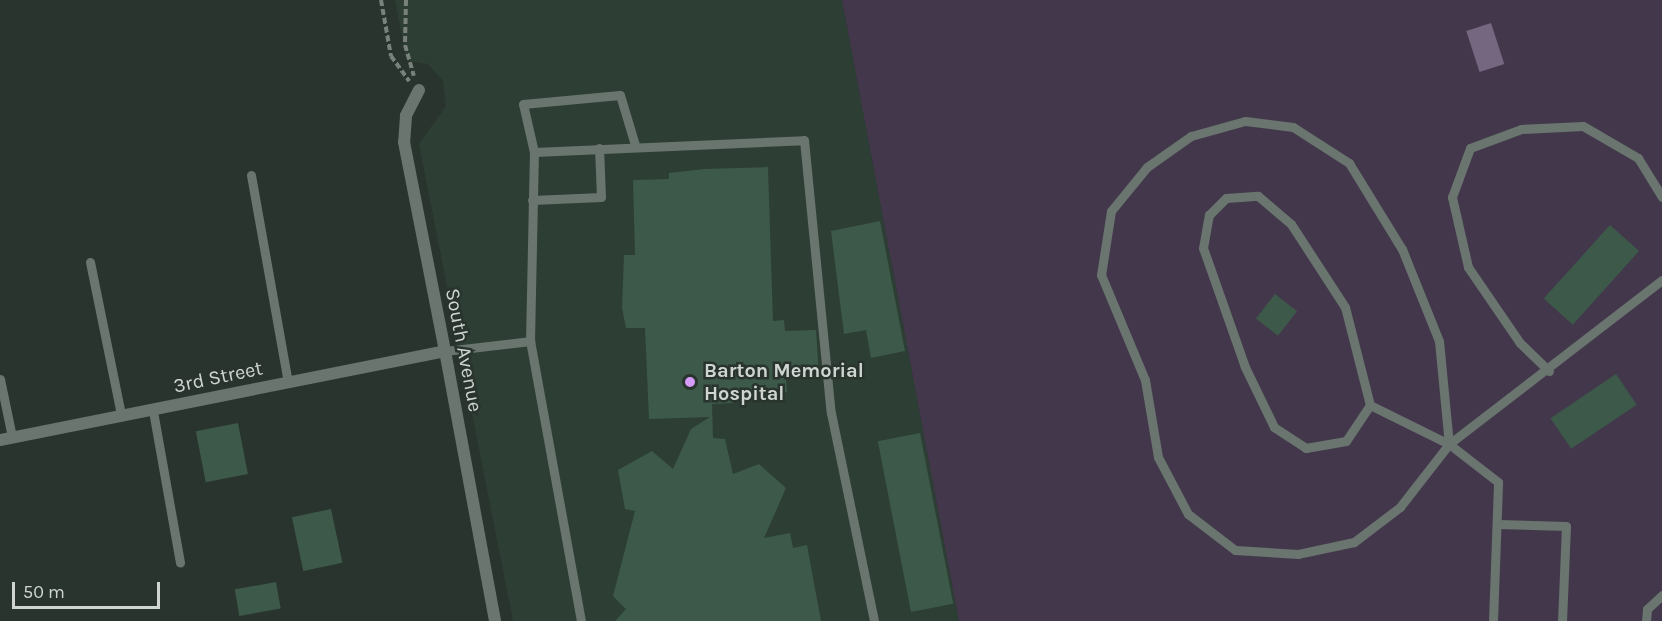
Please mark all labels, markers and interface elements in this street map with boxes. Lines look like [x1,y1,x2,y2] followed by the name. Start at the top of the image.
[440,286,488,414] street label: South Avenue
[171,356,265,398] street label: 3rd Street
[704,358,864,405] place label: Barton Memorial Hospital
[681,373,699,391] marker: Barton Memorial Hospital
[15,570,164,608] scale bar
[23,581,65,603] text: 50 m

